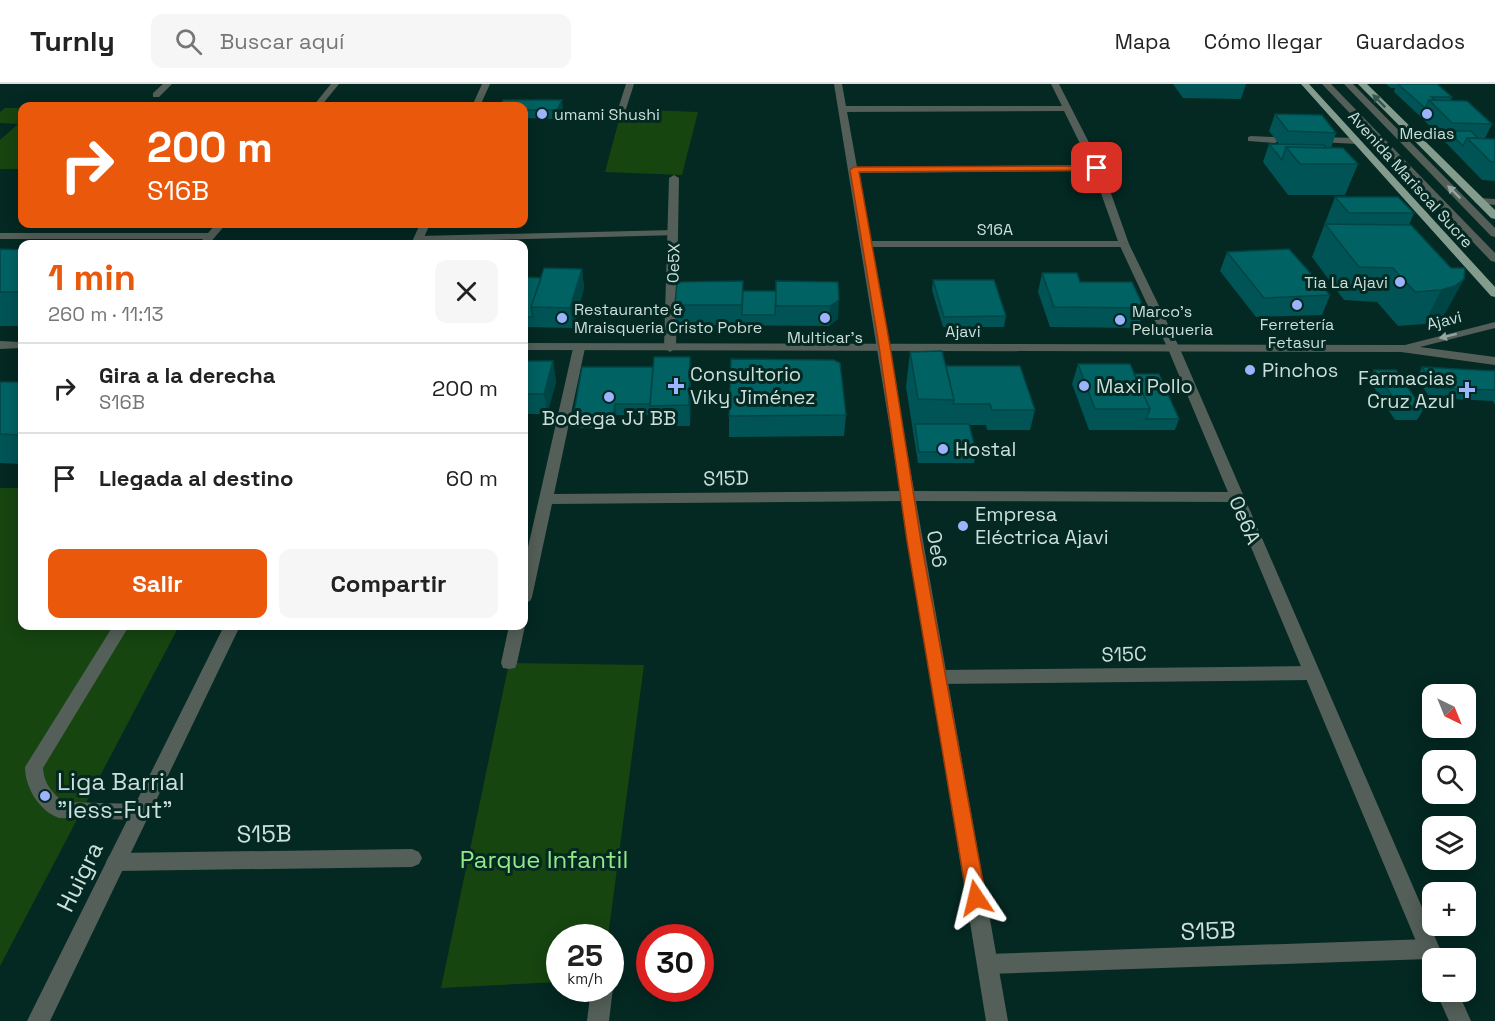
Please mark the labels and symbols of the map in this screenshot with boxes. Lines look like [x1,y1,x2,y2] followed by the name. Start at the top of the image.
[1372,93,1386,108] one-way arrow
[554,104,660,125] place label: umami Shushi
[1343,106,1478,252] street label: Avenida Mariscal Sucre
[535,107,549,121] marker: umami Shushi
[1420,107,1434,121] marker: Medias
[1399,123,1455,144] place label: Medias
[1071,142,1122,193] pin
[1448,185,1462,199] one-way arrow
[977,219,1013,240] street label: S16A
[662,243,685,283] street label: Oe5X
[1304,272,1388,293] place label: Tia La Ajavi
[1393,275,1407,289] marker: Tia La Ajavi
[1290,298,1304,312] marker: Ferretería Fetasur
[574,299,762,338] place label: Restaurante & Mraisqueria Cristo Pobre
[1132,301,1213,340] place label: Marco's Peluqueria
[1424,306,1464,335] street label: Ajavi
[555,311,569,325] marker: Restaurante & Mraisqueria Cristo Pobre
[818,311,832,325] marker: Multicar's
[1113,313,1127,327] marker: Marco's Peluqueria
[1260,314,1334,353] place label: Ferretería Fetasur
[945,321,981,342] street label: Ajavi
[787,327,863,348] place label: Multicar's
[1439,332,1457,342] one-way arrow
[1262,357,1338,383] place label: Pinchos
[690,361,815,410] place label: Consultorio Viky Jiménez
[1243,363,1257,377] marker: Pinchos
[1358,365,1455,414] place label: Farmacias Cruz Azul
[1096,373,1193,399] place label: Maxi Pollo
[667,377,685,395] marker: Consultorio Viky Jiménez
[1077,379,1091,393] marker: Maxi Pollo
[1460,383,1474,397] marker: Farmacias Cruz Azul
[602,390,616,404] marker: Bodega JJ BB
[542,405,676,431] place label: Bodega JJ BB
[955,436,1016,462] place label: Hostal
[936,442,950,456] marker: Hostal
[703,465,749,491] street label: S15D
[1223,492,1267,548] street label: Oe6A
[975,501,1109,550] place label: Empresa Eléctrica Ajavi
[956,519,970,533] marker: Empresa Eléctrica Ajavi
[921,528,953,570] street label: Oe6
[1101,641,1147,667] street label: S15C
[1422,684,1476,738] north arrow
[57,766,185,825] place label: Liga Barrial "Iess-Fut"
[38,789,52,803] marker: Liga Barrial "Iess-Fut"
[236,818,292,849] street label: S15B
[49,836,110,917] street label: Huigra
[460,844,628,875] park label: Parque Infantil
[944,866,1008,930] position arrow
[1180,914,1236,947] street label: S15B
[636,924,714,1002] speed limit sign: 30

